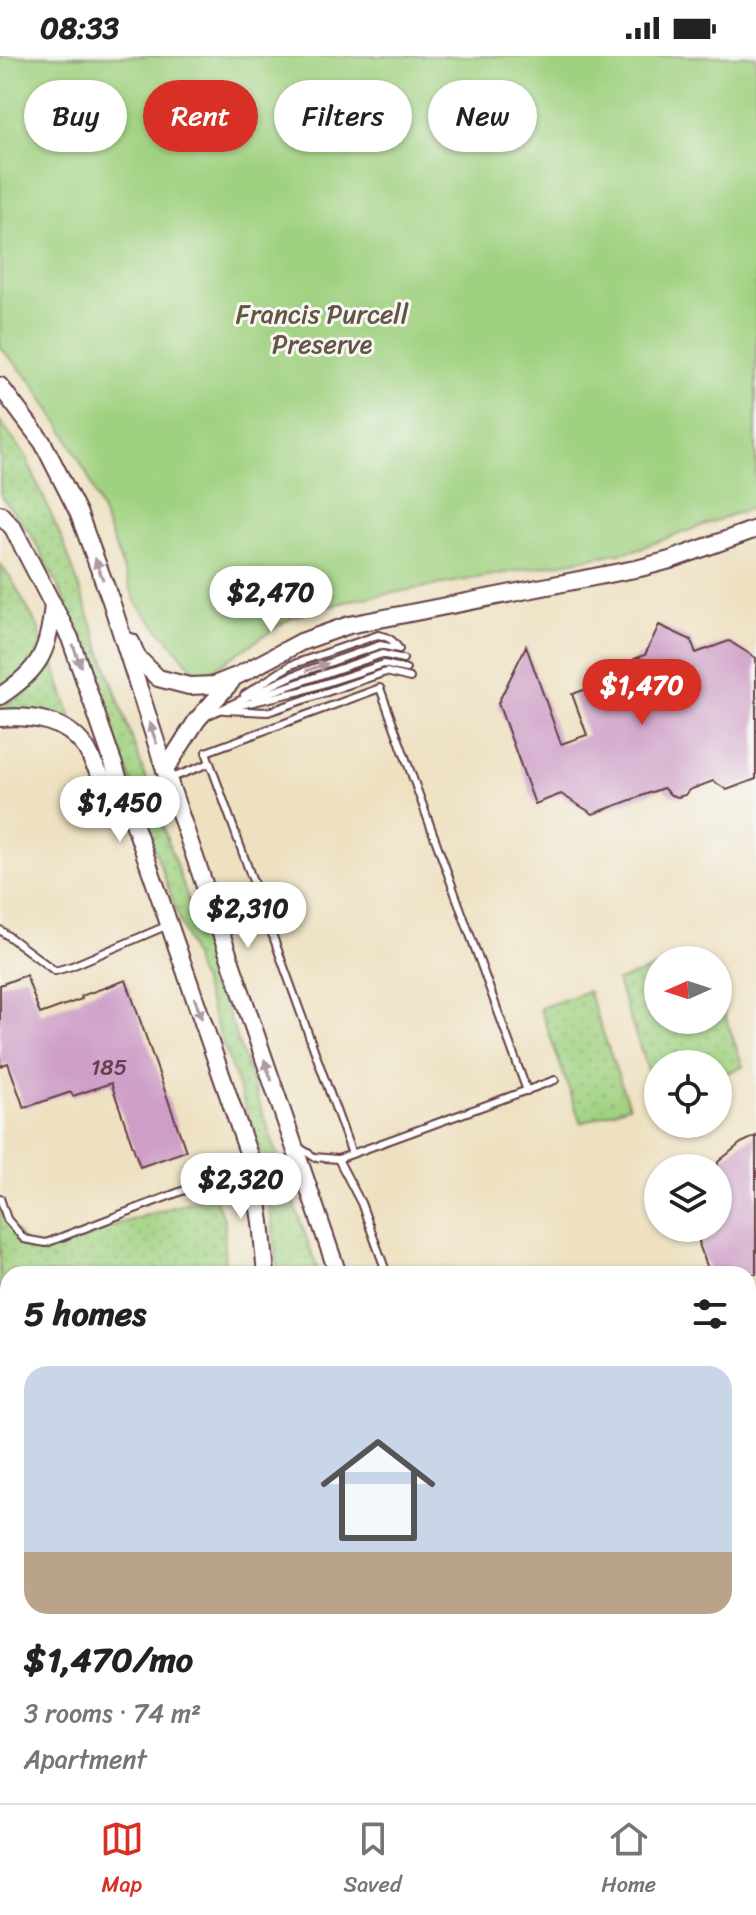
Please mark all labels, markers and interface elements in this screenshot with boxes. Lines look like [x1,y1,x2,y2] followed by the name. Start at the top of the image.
[40,1,119,55] text: 08:33
[24,80,127,152] chip: Buy
[143,80,258,152] chip: Rent
[274,80,412,152] chip: Filters
[428,80,537,152] chip: New
[236,291,409,367] park label: Francis Purcell Preserve
[92,556,105,580] one-way arrow
[206,566,336,634] pin: $2,470
[227,569,315,615] text: $2,470
[71,644,83,668] one-way arrow
[577,659,707,727] pin: $1,470
[305,660,329,672] one-way arrow
[600,662,684,708] text: $1,470
[146,721,158,745] one-way arrow
[55,776,185,844] pin: $1,450
[78,779,162,825] text: $1,450
[183,882,313,950] pin: $2,310
[207,885,289,931] text: $2,310
[644,946,732,1034] north arrow
[644,946,732,1242] map controls
[192,996,204,1020] one-way arrow
[91,1048,127,1087] house number: 185
[644,1050,732,1138] button: locate
[262,1058,274,1082] one-way arrow
[176,1153,306,1221] pin: $2,320
[644,1154,732,1242] button: layers
[198,1156,284,1202] text: $2,320
[24,1284,146,1344] text: 5 homes
[688,1292,732,1336] icon: filters
[306,1418,450,1562] icon: home
[24,1630,193,1690] text: $1,470/mo
[24,1690,201,1736] text: 3 rooms · 74 m²
[24,1736,147,1782] text: Apartment
[100,1817,144,1904] tab: Map
[344,1817,402,1904] tab: Saved
[601,1817,656,1904] tab: Home

